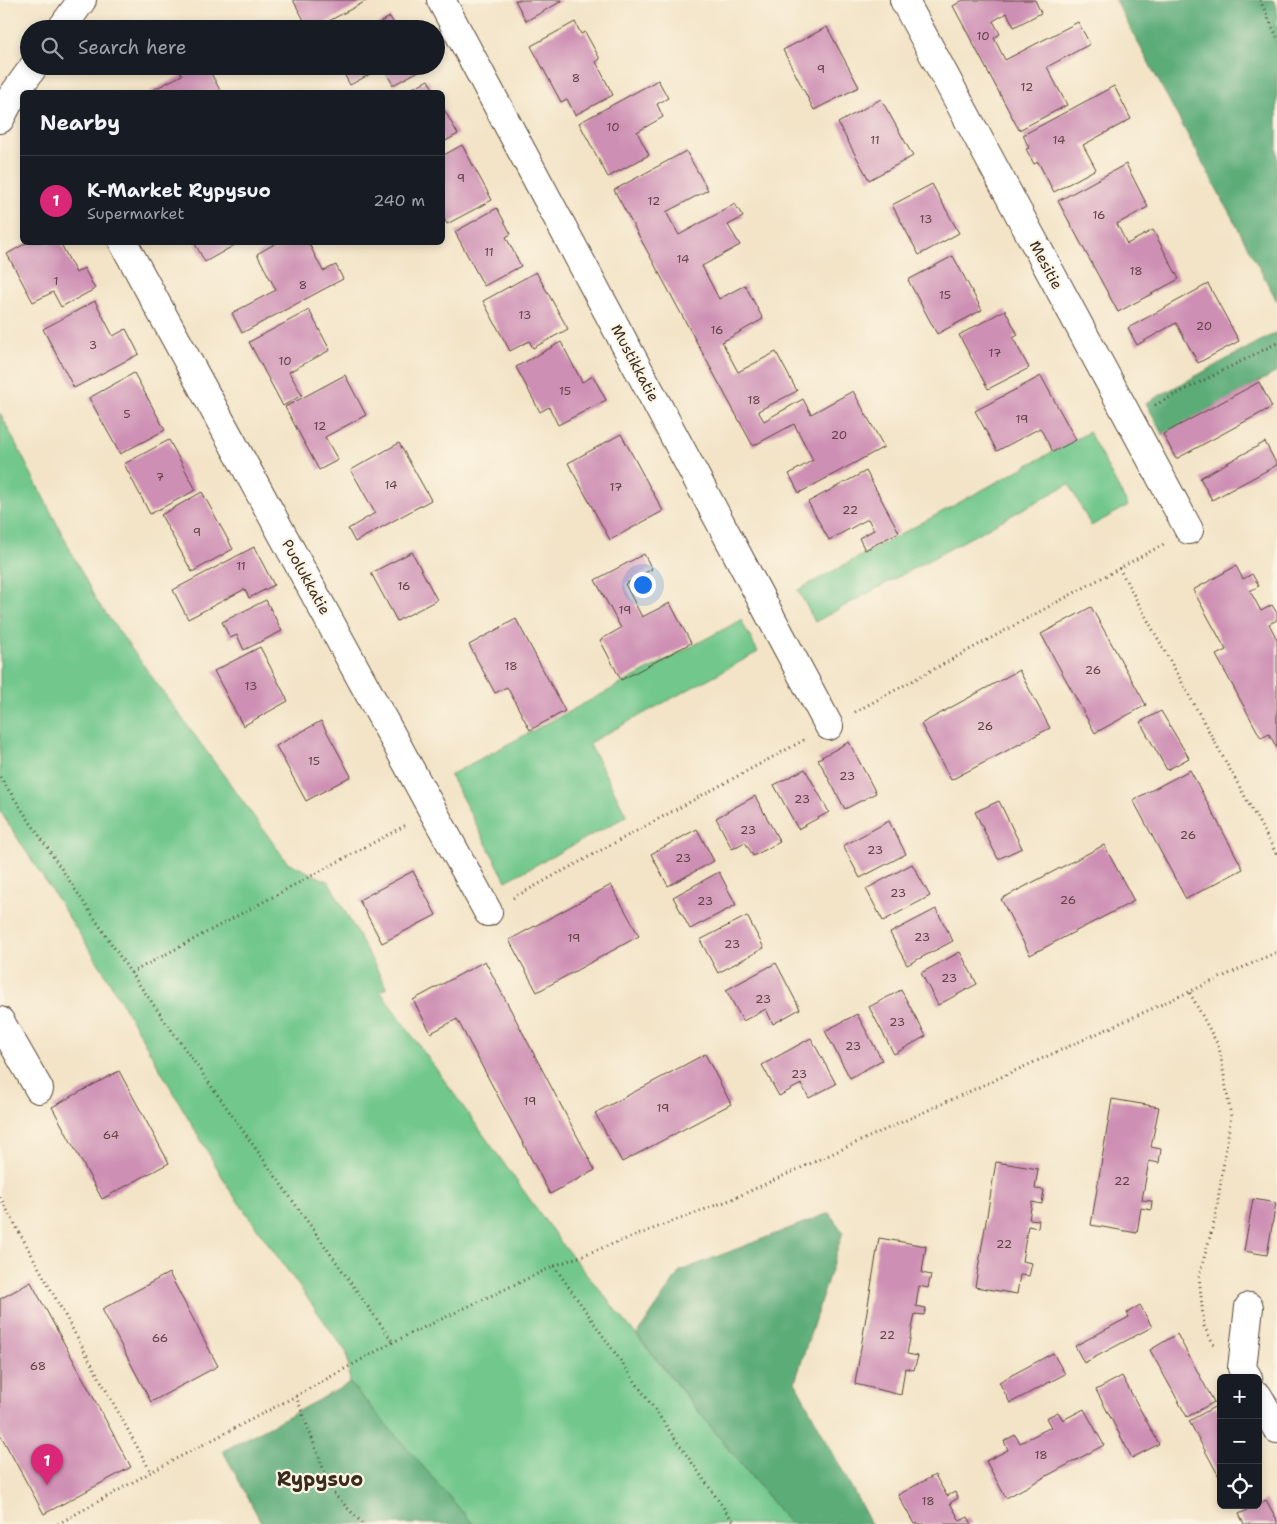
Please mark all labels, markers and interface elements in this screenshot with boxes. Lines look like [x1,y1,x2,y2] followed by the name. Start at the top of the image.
[20,20,445,75] search box
[976,28,990,44] house number: 10
[38,34,66,62] icon: search
[78,35,187,60] text: Search here
[817,61,825,77] house number: 9
[572,70,580,86] house number: 8
[1021,79,1033,95] house number: 12
[40,109,120,137] text: Nearby
[606,119,620,135] house number: 10
[870,132,880,148] house number: 11
[1053,132,1065,148] house number: 14
[457,170,465,186] house number: 9
[87,178,271,203] text: K-Market Rypysuo
[52,190,60,211] text: 1
[373,190,425,211] text: 240 m
[648,193,660,209] house number: 12
[87,203,184,224] text: Supermarket
[1092,207,1106,223] house number: 16
[920,211,932,227] house number: 13
[1025,237,1067,293] street label: Mesitie
[484,244,494,260] house number: 11
[677,251,689,267] house number: 14
[1129,263,1143,279] house number: 18
[53,273,59,289] house number: 1
[299,277,307,293] house number: 8
[939,287,951,303] house number: 15
[519,307,531,323] house number: 13
[1196,318,1212,334] house number: 20
[606,321,664,405] street label: Mustikkatie
[710,322,724,338] house number: 16
[89,337,97,353] house number: 3
[989,345,1001,361] house number: 17
[278,353,292,369] house number: 10
[559,383,571,399] house number: 15
[747,392,761,408] house number: 18
[123,406,131,422] house number: 5
[1016,411,1028,427] house number: 19
[314,418,326,434] house number: 12
[831,427,847,443] house number: 20
[156,469,164,485] house number: 7
[385,477,397,493] house number: 14
[610,479,622,495] house number: 17
[842,502,858,518] house number: 22
[193,524,201,540] house number: 9
[277,536,335,618] street label: Puolukkatie
[236,558,246,574] house number: 11
[630,572,656,598] your location
[397,578,411,594] house number: 16
[619,602,631,618] house number: 19
[504,658,518,674] house number: 18
[1085,662,1101,678] house number: 26
[245,678,257,694] house number: 13
[977,718,993,734] house number: 26
[308,753,320,769] house number: 15
[839,768,855,784] house number: 23
[794,791,810,807] house number: 23
[740,822,756,838] house number: 23
[1180,827,1196,843] house number: 26
[867,842,883,858] house number: 23
[675,850,691,866] house number: 23
[890,885,906,901] house number: 23
[1060,892,1076,908] house number: 26
[697,893,713,909] house number: 23
[914,929,930,945] house number: 23
[568,930,580,946] house number: 19
[724,936,740,952] house number: 23
[941,970,957,986] house number: 23
[755,991,771,1007] house number: 23
[889,1014,905,1030] house number: 23
[845,1038,861,1054] house number: 23
[791,1066,807,1082] house number: 23
[524,1093,536,1109] house number: 19
[657,1100,669,1116] house number: 19
[103,1127,119,1143] house number: 64
[1114,1173,1130,1189] house number: 22
[996,1236,1012,1252] house number: 22
[879,1327,895,1343] house number: 22
[152,1330,168,1346] house number: 66
[30,1358,46,1374] house number: 68
[1217,1374,1262,1509] map controls
[1217,1374,1262,1419] button: +
[1217,1419,1262,1464] button: −
[31,1444,63,1485] pin: 1
[1034,1447,1048,1463] house number: 18
[1217,1464,1262,1509] button: locate
[277,1466,363,1492] district label: Rypysuo
[921,1493,935,1509] house number: 18

